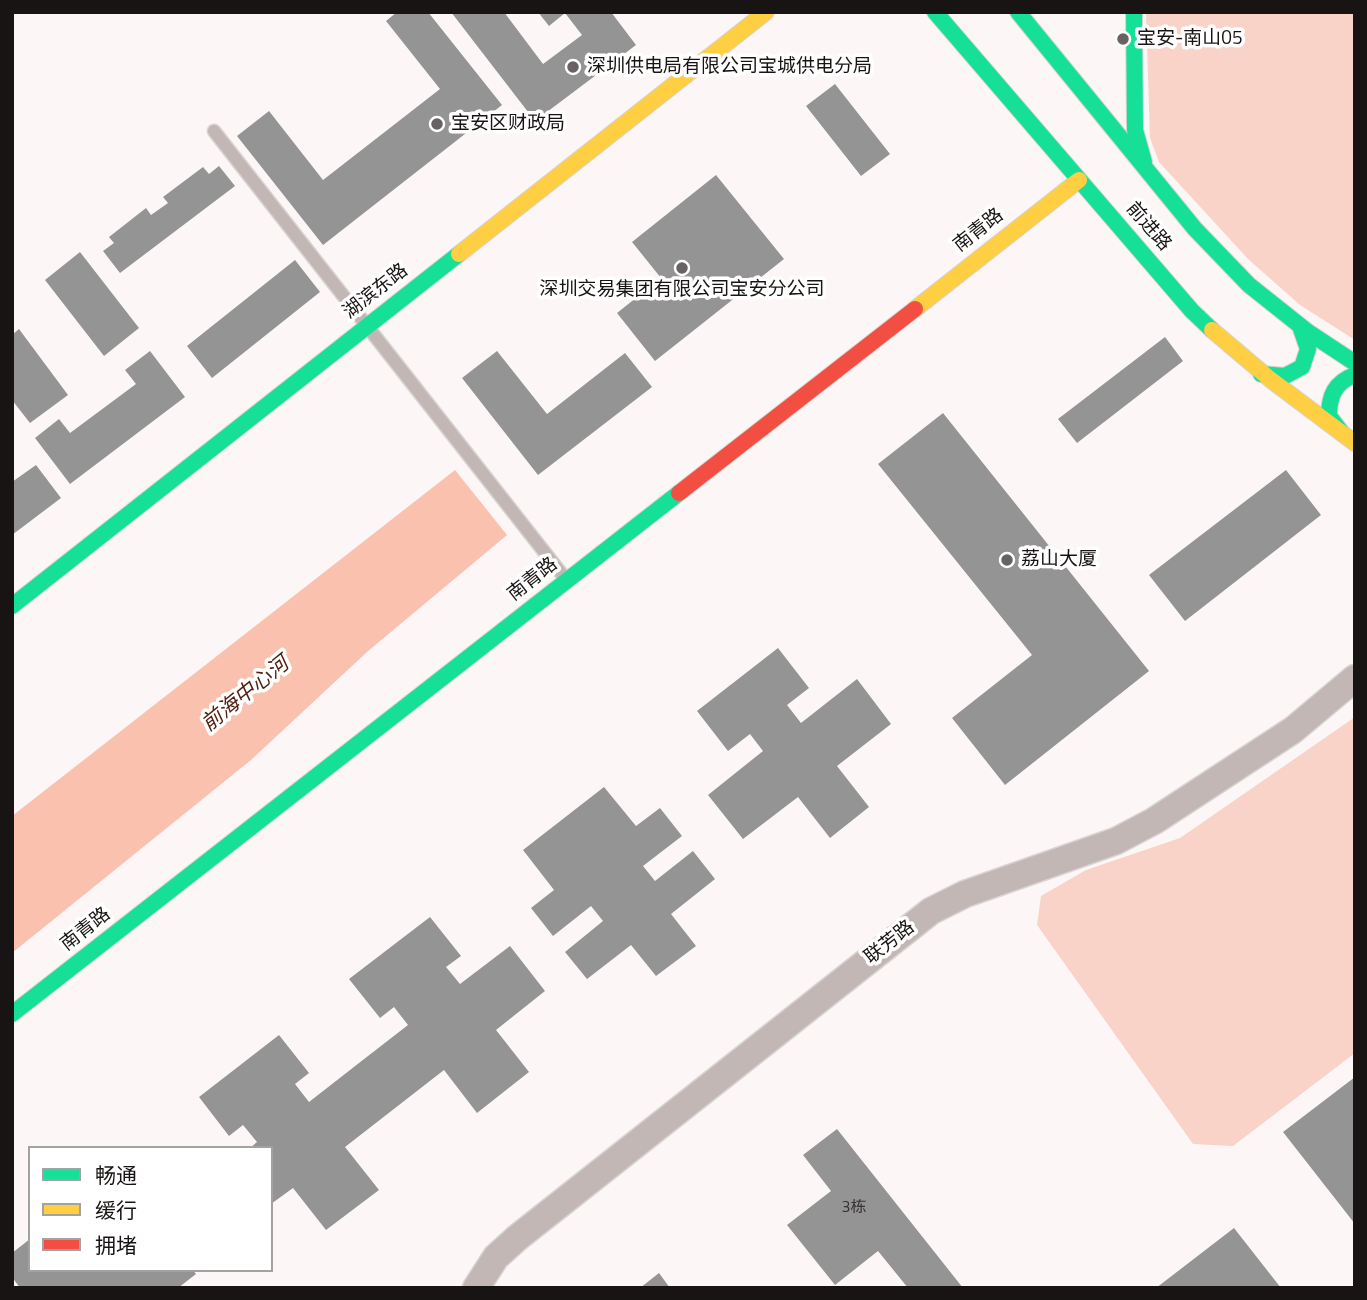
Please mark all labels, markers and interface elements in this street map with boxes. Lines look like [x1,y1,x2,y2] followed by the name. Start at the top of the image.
[1137,28,1243,50] place label: 宝安-南山05
[1115,31,1131,47] marker: 宝安-南山05
[587,56,872,78] place label: 深圳供电局有限公司宝城供电分局
[565,59,581,75] marker: 深圳供电局有限公司宝城供电分局
[451,113,565,135] place label: 宝安区财政局
[429,116,445,132] marker: 宝安区财政局
[1121,198,1175,256] street label: 前进路
[950,204,1008,258] street label: 南青路
[339,260,413,324] street label: 湖滨东路
[674,260,690,276] marker: 深圳交易集团有限公司宝安分公司
[540,279,824,301] place label: 深圳交易集团有限公司宝安分公司
[1021,549,1097,571] place label: 荔山大厦
[999,552,1015,568] marker: 荔山大厦
[504,553,562,607] street label: 南青路
[197,652,295,738] water label: 前海中心河
[57,903,115,957] street label: 南青路
[861,916,919,970] street label: 联芳路
[28,1146,273,1272] legend
[95,1159,137,1191] text: 畅通
[95,1194,137,1226] text: 缓行
[842,1198,866,1218] house number: 3栋
[95,1229,137,1261] text: 拥堵

